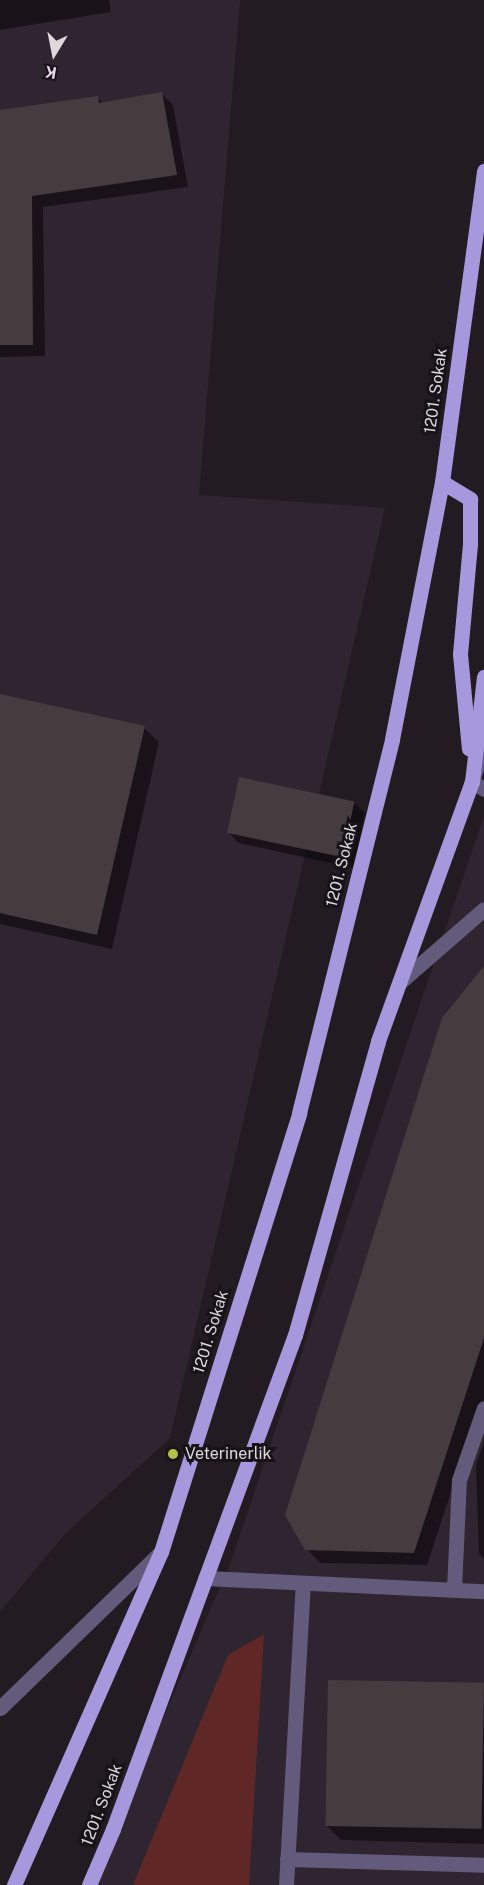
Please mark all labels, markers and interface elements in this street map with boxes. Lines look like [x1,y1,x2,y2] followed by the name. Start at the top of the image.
[24,24,84,84] north arrow
[43,62,58,83] text: K
[420,347,452,435] street label: 1201. Sokak
[322,821,362,909] street label: 1201. Sokak
[189,1288,233,1376] street label: 1201. Sokak
[185,1444,271,1464] place label: Veterinerlik
[166,1447,180,1461] marker: Veterinerlik
[78,1761,126,1849] street label: 1201. Sokak

